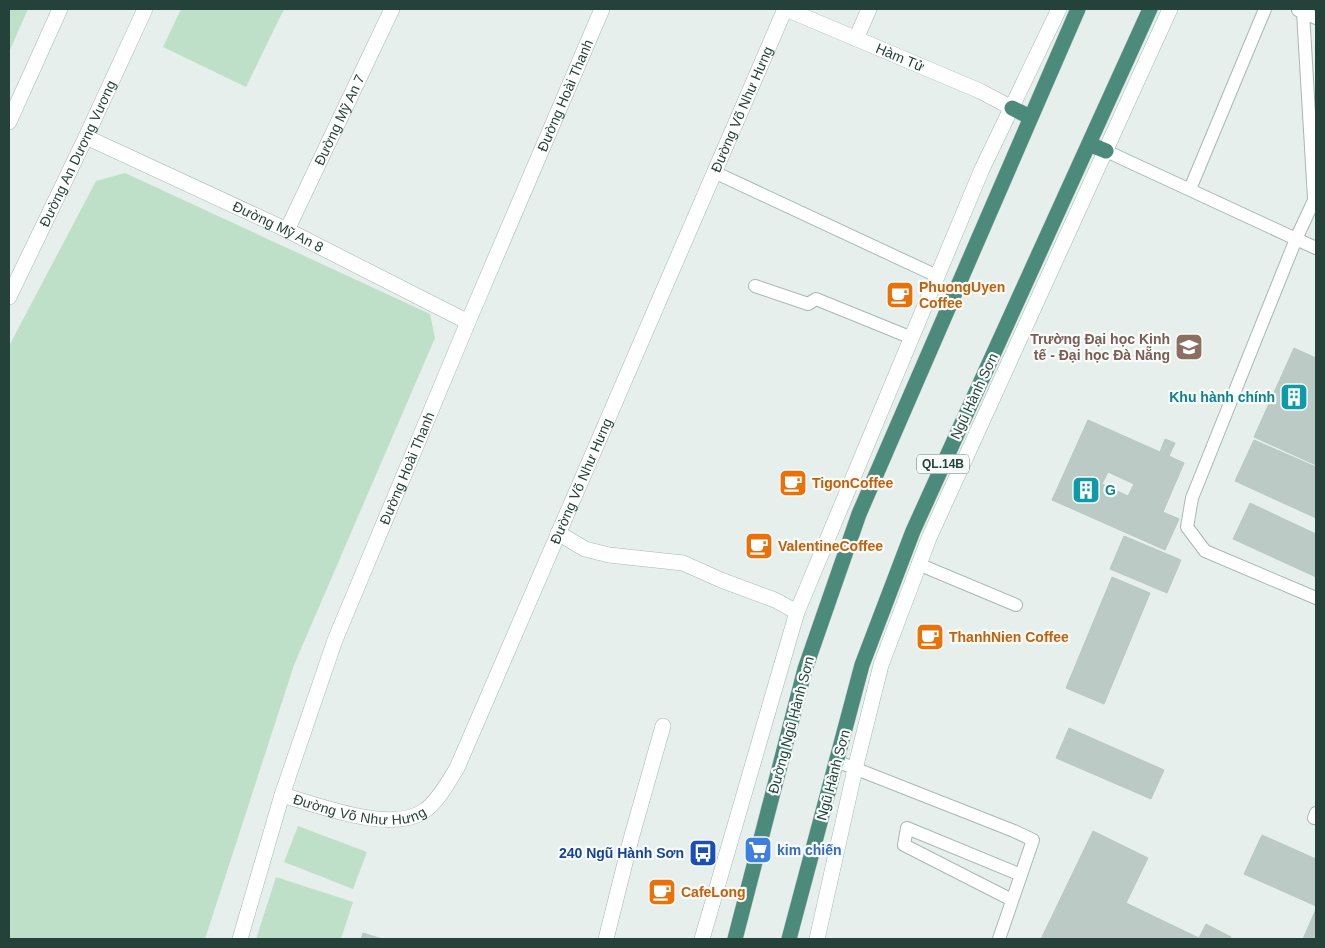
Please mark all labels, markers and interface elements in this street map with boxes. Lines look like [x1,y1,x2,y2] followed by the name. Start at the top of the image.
[534,37,596,154] street label: Đường Hoài Thanh
[874,40,927,75] street label: Hàm Tử
[707,44,776,175] street label: Đường Võ Như Hưng
[311,72,368,168] street label: Đường Mỹ An 7
[36,78,119,229] street label: Đường An Dương Vương
[230,198,326,255] street label: Đường Mỹ An 8
[919,279,1005,311] place label: PhuongUyen Coffee
[885,280,915,310] cafe icon: PhuongUyen Coffee
[1030,331,1170,363] place label: Trường Đại học Kinh tế - Đại học Đà Nẵng
[1174,332,1204,362] school or university icon: Trường Đại học Kinh tế - Đại học Đà Nẵng
[947,350,1001,442] street label: Ngũ Hành Sơn
[1279,382,1309,412] building icon: Khu hành chính
[1169,389,1275,405] place label: Khu hành chính
[376,410,437,527] street label: Đường Hoài Thanh
[547,416,615,546] street label: Đường Võ Như Hưng
[917,454,969,474] road number: QL.14B
[778,468,808,498] cafe icon: TigonCoffee
[812,475,894,491] place label: TigonCoffee
[1071,475,1101,505] building icon: G
[1105,482,1116,498] place label: G
[744,531,774,561] cafe icon: ValentineCoffee
[778,538,883,554] place label: ValentineCoffee
[915,622,945,652] cafe icon: ThanhNien Coffee
[949,629,1069,645] place label: ThanhNien Coffee
[765,655,817,795] street label: Đường Ngũ Hành Sơn
[813,728,853,822] street label: Ngũ Hành Sơn
[291,791,429,828] street label: Đường Võ Như Hưng
[743,835,773,865] supermarket icon: kim chiến
[688,838,718,868] bus stop icon: 240 Ngũ Hành Sơn
[777,842,842,858] place label: kim chiến
[559,845,684,861] place label: 240 Ngũ Hành Sơn
[647,877,677,907] cafe icon: CafeLong
[681,884,746,900] place label: CafeLong

